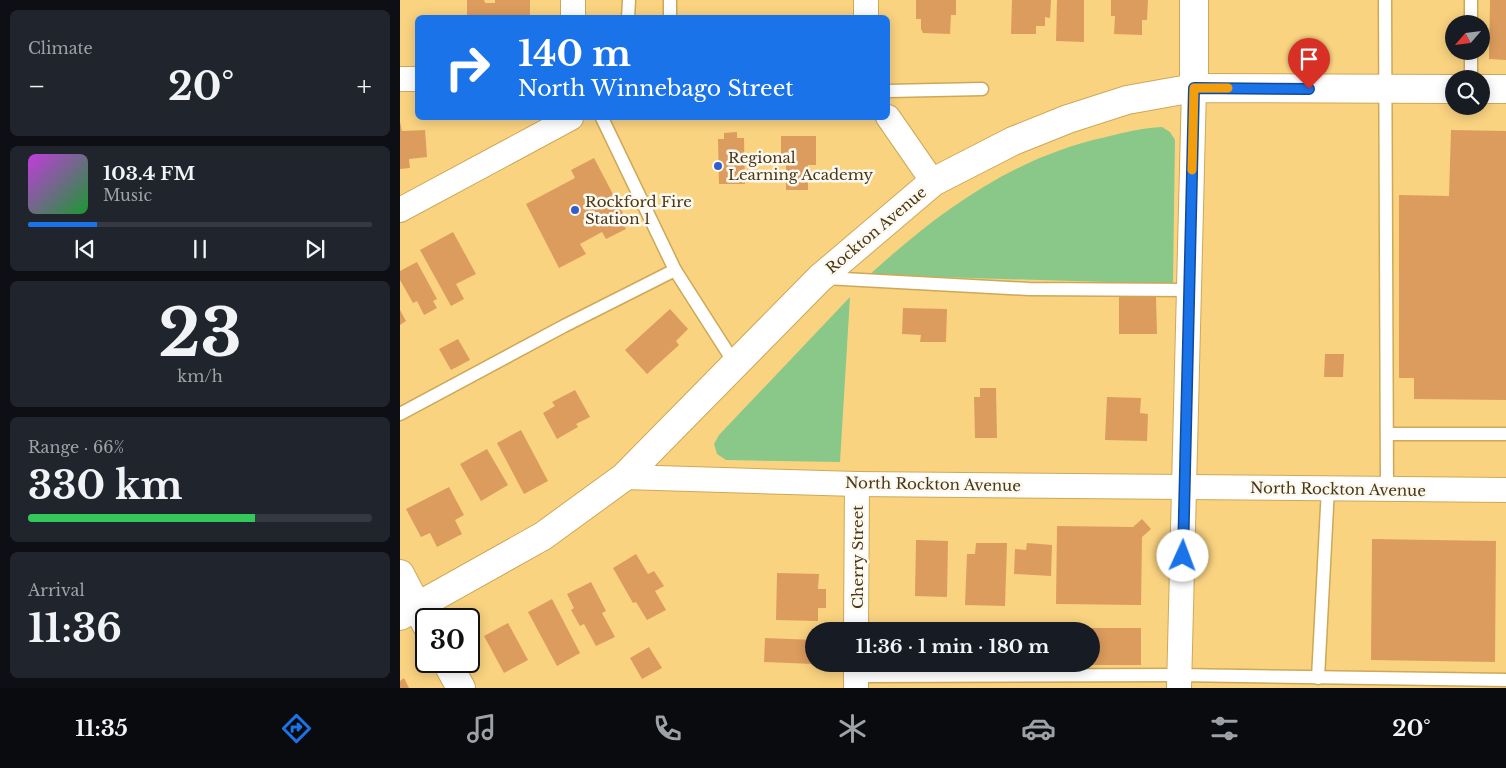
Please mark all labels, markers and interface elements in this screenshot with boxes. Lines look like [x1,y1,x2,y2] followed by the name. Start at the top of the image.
[1445,15,1490,60] north arrow
[1445,15,1490,115] map controls
[518,32,631,75] text: 140 m
[435,35,500,100] icon: right
[28,38,93,58] text: Climate
[1288,38,1330,89] pin
[1295,45,1323,73] icon: arrive
[168,63,234,110] text: 20°
[28,69,46,104] text: −
[357,69,372,104] text: +
[1445,70,1490,115] button: search
[518,75,794,102] text: North Winnebago Street
[728,148,873,184] place label: Regional Learning Academy
[712,160,724,172] marker: Regional Learning Academy
[103,162,195,185] text: 103.4 FM
[822,182,930,278] street label: Rockton Avenue
[103,185,152,205] text: Music
[585,192,692,228] place label: Rockford Fire Station 1
[569,204,581,216] marker: Rockford Fire Station 1
[71,235,99,263] icon: previous
[186,235,214,263] icon: pause
[301,235,329,263] icon: next
[158,293,242,374] text: 23
[177,366,223,386] text: km/h
[28,437,124,457] text: Range · 66%
[28,462,182,509] text: 330 km
[845,473,1021,495] street label: North Rockton Avenue
[1250,478,1426,500] street label: North Rockton Avenue
[848,505,867,609] street label: Cherry Street
[1156,529,1208,581] position arrow
[28,580,85,600] text: Arrival
[28,605,122,652] text: 11:36
[415,608,480,673] speed limit sign: 30
[856,635,1049,658] text: 11:36 · 1 min · 180 m
[279,711,314,746] icon: directions
[464,711,499,746] icon: music
[650,711,685,746] icon: phone
[835,711,870,746] icon: climate
[1021,711,1056,746] icon: car
[1207,711,1242,746] icon: filters
[75,715,128,742] text: 11:35
[1392,715,1431,742] text: 20°

